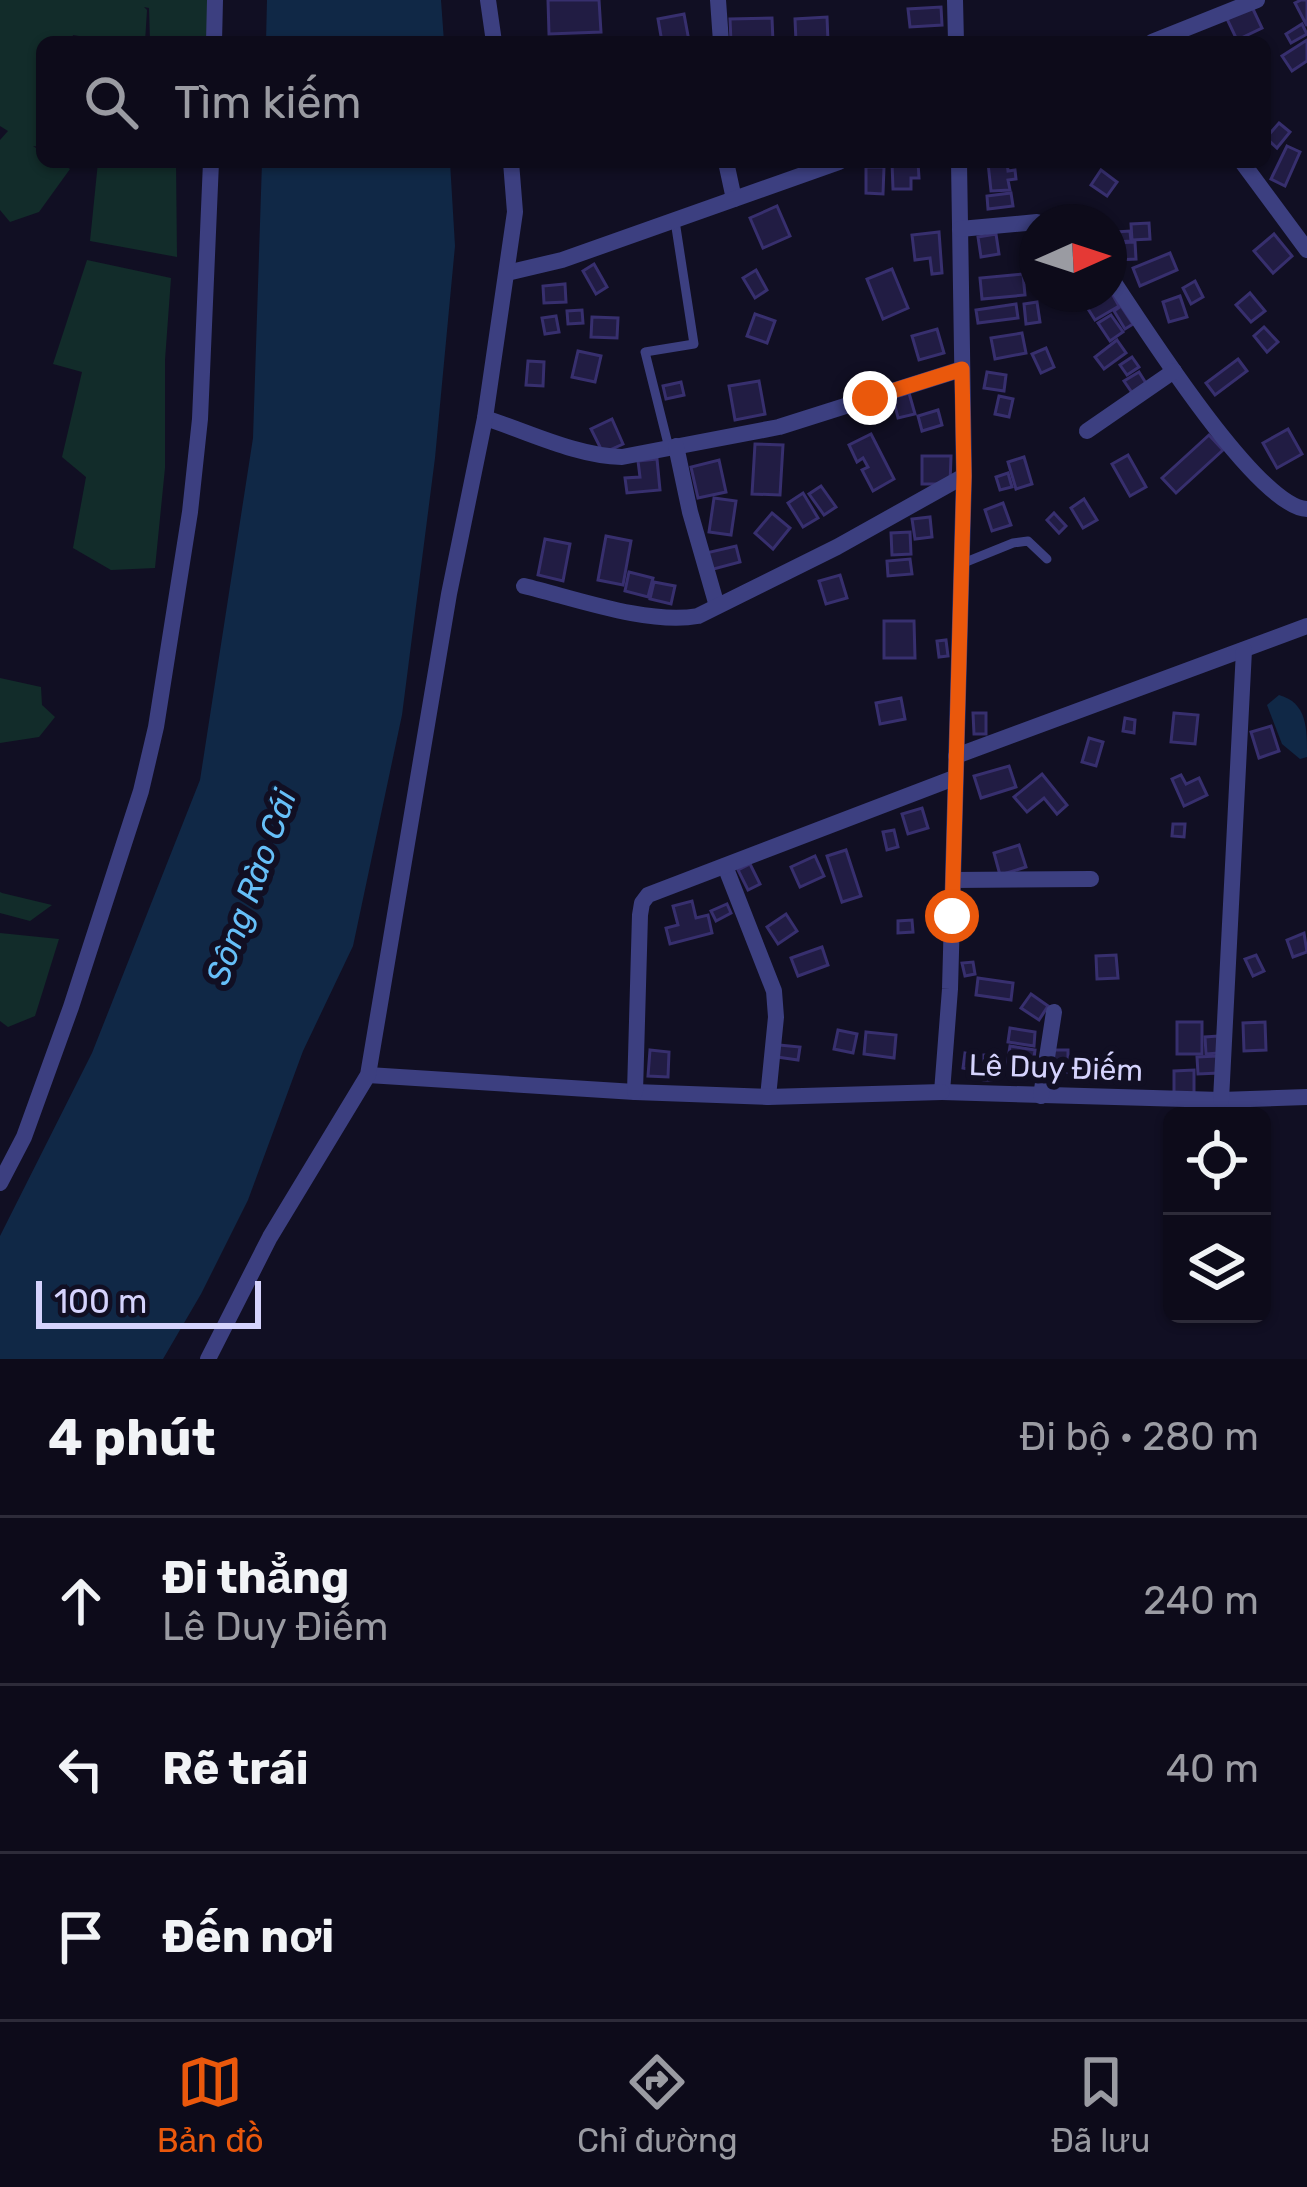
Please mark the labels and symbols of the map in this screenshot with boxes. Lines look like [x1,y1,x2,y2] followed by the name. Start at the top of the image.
[1019,204,1127,312] north arrow
[843,371,897,425] route end
[198,783,305,990] water label: Sông Rào Cái
[925,889,979,943] route start
[968,1047,1144,1089] street label: Lê Duy Điếm
[36,1275,261,1328] scale bar

